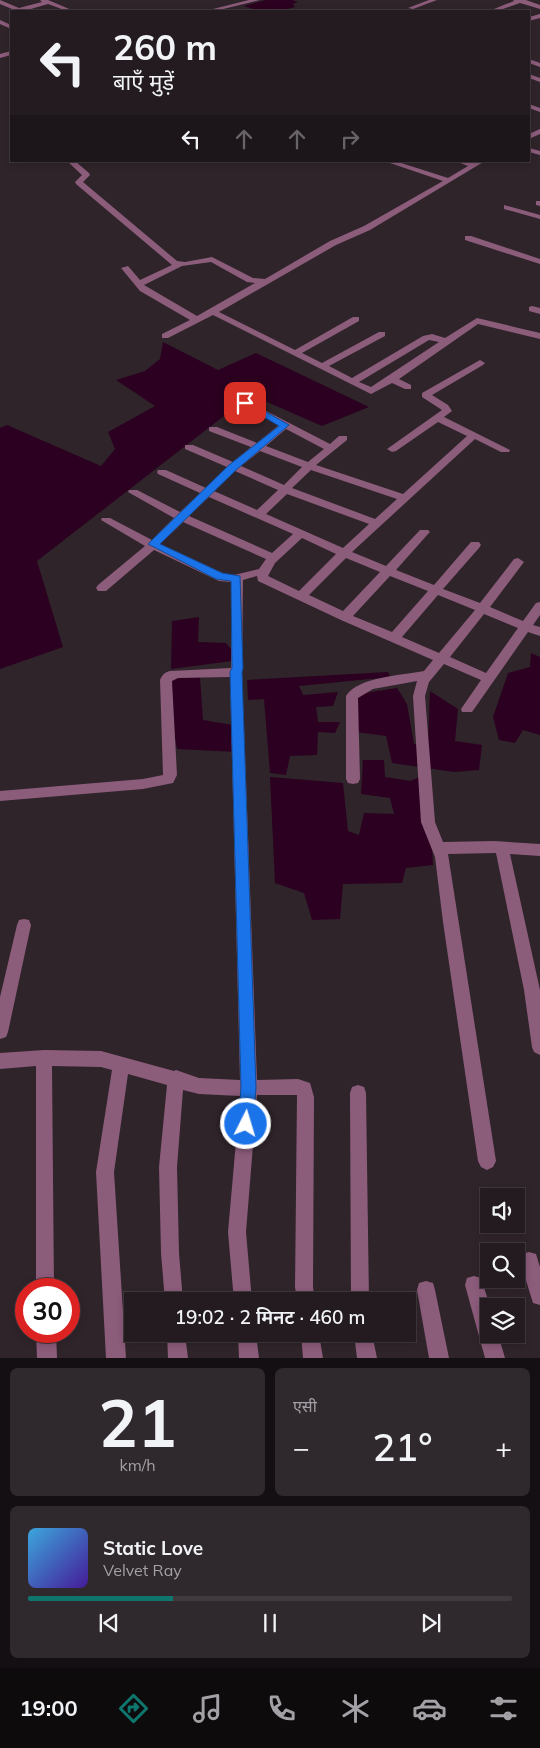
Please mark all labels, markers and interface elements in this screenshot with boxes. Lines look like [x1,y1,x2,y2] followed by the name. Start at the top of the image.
[113,25,217,69] text: 260 m
[30,30,95,95] icon: left
[113,68,174,96] text: बाएँ मुड़ें
[177,125,205,153] icon: left
[230,125,258,153] icon: ahead
[283,125,311,153] icon: ahead
[336,125,364,153] icon: right
[224,382,266,424] pin
[231,389,259,417] icon: arrive
[219,1097,271,1149] position arrow
[480,1188,525,1343] map controls
[480,1188,525,1233] button: sound
[480,1243,525,1288] button: search
[15,1278,80,1343] speed limit sign: 30
[480,1298,525,1343] button: layers
[175,1305,365,1329] text: 19:02 · 2 मिनट · 460 m
[98,1382,177,1463] text: 21
[293,1396,317,1416] text: एसी
[373,1423,432,1471] text: 21°
[293,1430,310,1465] text: −
[495,1430,512,1465] text: +
[119,1455,156,1475] text: km/h
[103,1536,203,1560] text: Static Love
[103,1560,182,1580] text: Velvet Ray
[95,1609,123,1637] icon: previous
[256,1609,284,1637] icon: pause
[417,1609,445,1637] icon: next
[116,1691,151,1726] icon: directions
[190,1691,225,1726] icon: music
[264,1691,299,1726] icon: phone
[338,1691,373,1726] icon: climate
[412,1691,447,1726] icon: car
[486,1691,521,1726] icon: filters
[19,1694,78,1722] text: 19:00

